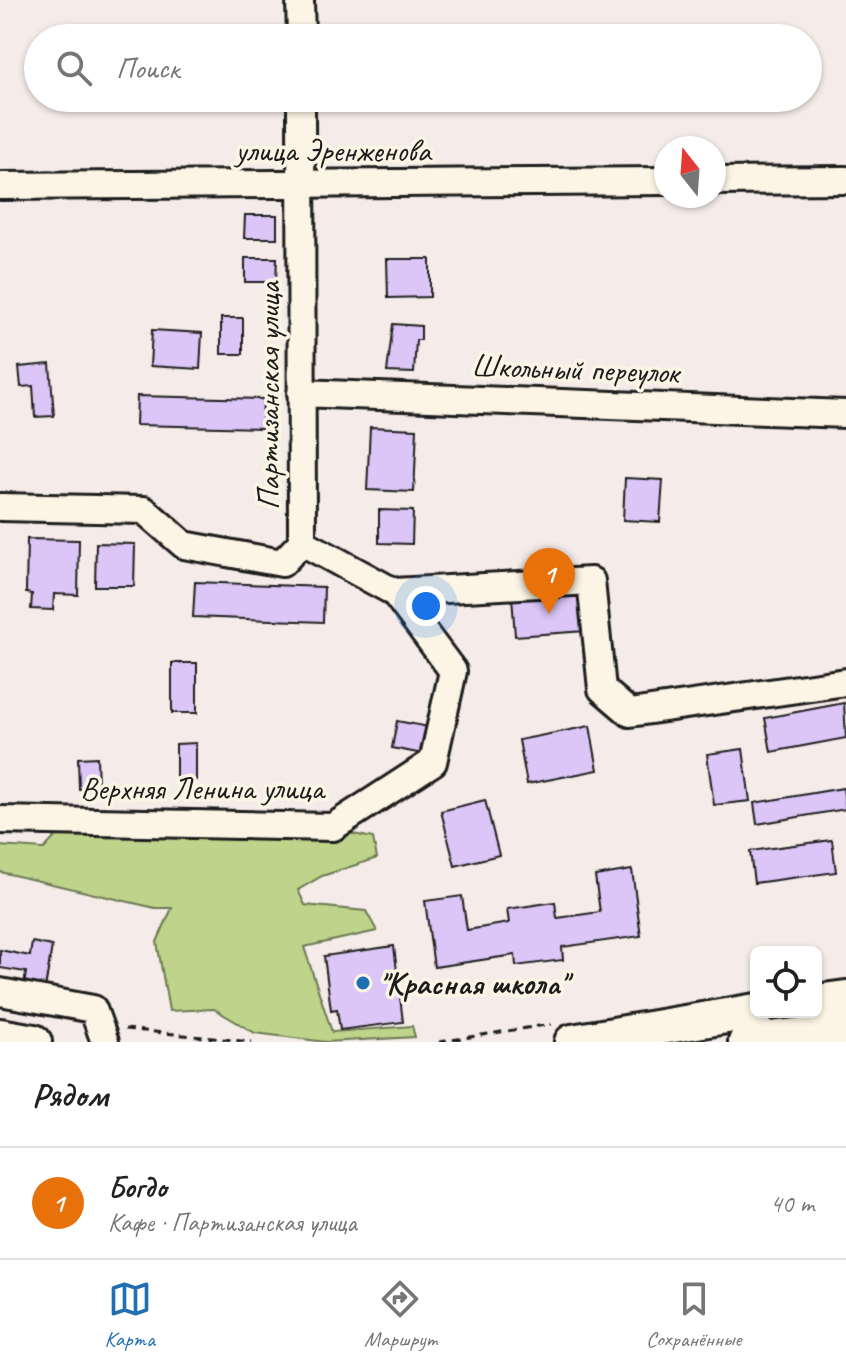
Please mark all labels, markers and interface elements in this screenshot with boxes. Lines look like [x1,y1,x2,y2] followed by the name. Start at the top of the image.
[24,24,822,112] search box
[52,46,96,90] icon: search
[116,49,179,87] text: Поиск
[233,130,433,171] street label: улица Эренженова
[654,136,726,208] north arrow
[248,280,289,510] street label: Партизанская улица
[471,345,683,393] street label: Школьный переулок
[523,548,575,614] pin: 1
[406,586,446,626] your location
[80,768,327,809] street label: Верхняя Ленина улица
[750,946,822,1018] map controls
[750,946,822,1018] button: locate
[379,963,575,1004] place label: "Красная школа"
[354,974,372,992] marker: "Красная школа"
[32,1073,108,1116] text: Рядом
[108,1168,167,1206] text: Богдо
[52,1187,64,1220] text: 1
[770,1187,814,1220] text: 40 m
[108,1206,357,1239] text: Кафе · Партизанская улица
[105,1277,155,1353] tab: Карта
[364,1277,437,1353] tab: Маршрут
[646,1277,741,1353] tab: Сохранённые

